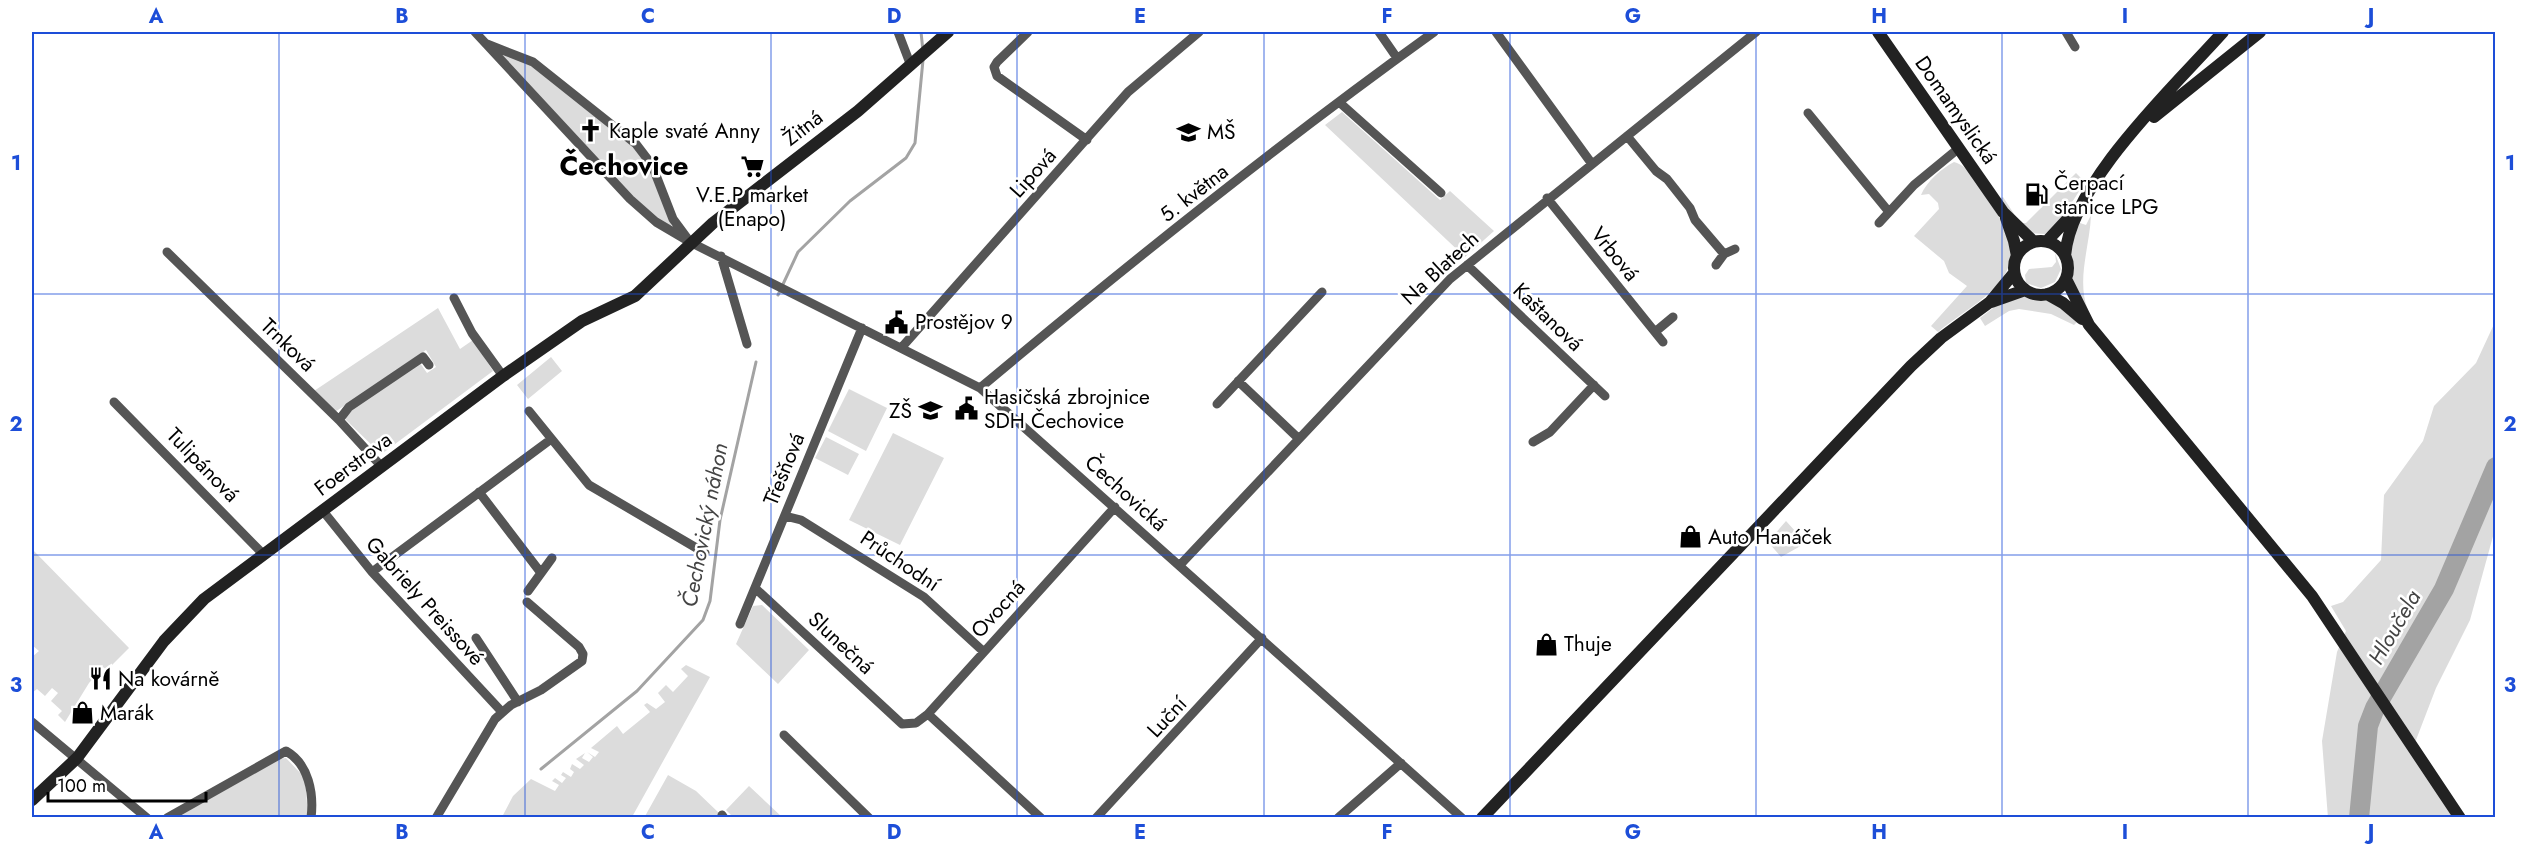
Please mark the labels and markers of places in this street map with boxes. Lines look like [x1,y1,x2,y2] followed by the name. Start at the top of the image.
[609,116,761,146] place label: Kaple svaté Anny
[1207,117,1236,147] place label: MŠ
[578,118,604,144] church icon: Kaple svaté Anny
[1176,119,1202,145] school or university icon: MŠ
[739,154,765,180] supermarket icon: V.E.P market (Enapo)
[2054,168,2158,222] place label: Čerpací stanice LPG
[696,180,808,234] place label: V.E.P market (Enapo)
[2023,182,2049,208] fuel station icon: Čerpací stanice LPG
[915,307,1013,337] place label: Prostějov 9
[884,309,910,335] public building icon: Prostějov 9
[984,382,1150,436] place label: Hasičská zbrojnice SDH Čechovice
[889,396,912,426] place label: ZŠ
[953,396,979,422] public building icon: Hasičská zbrojnice SDH Čechovice
[917,398,943,424] school or university icon: ZŠ
[1708,522,1832,552] place label: Auto Hanáček
[1677,524,1703,550] shop icon: Auto Hanáček
[1564,629,1612,659] place label: Thuje
[1533,631,1559,657] shop icon: Thuje
[118,664,219,694] place label: Na kovárně
[87,666,113,692] restaurant icon: Na kovárně
[100,698,154,728] place label: Marák
[69,700,95,726] shop icon: Marák

